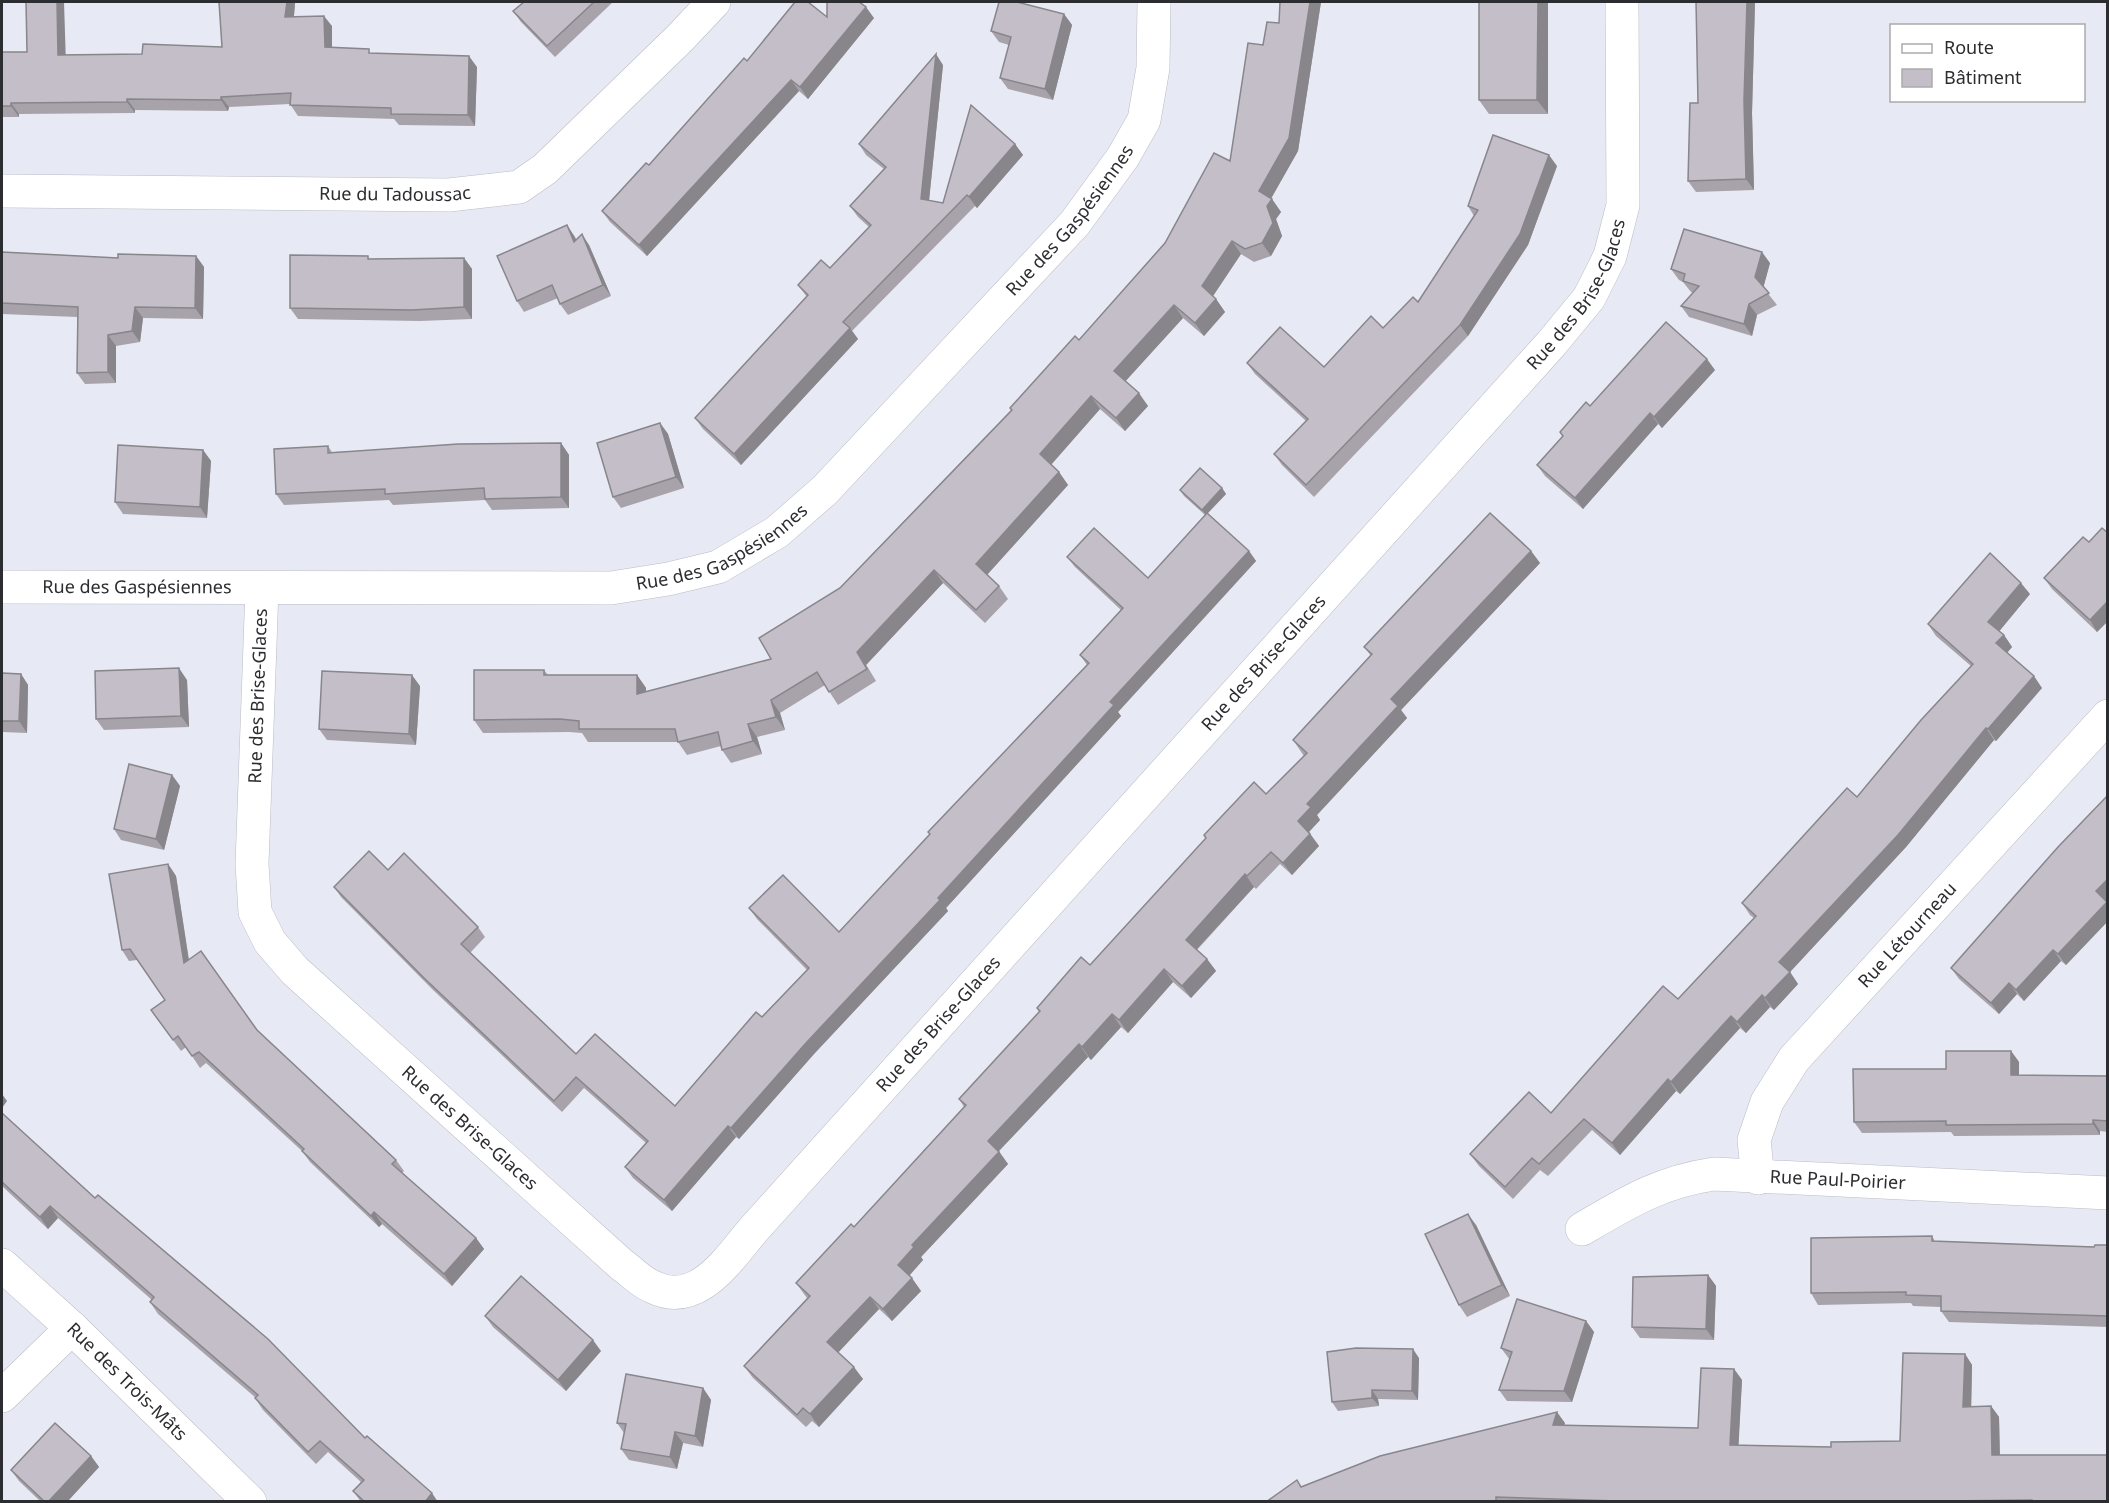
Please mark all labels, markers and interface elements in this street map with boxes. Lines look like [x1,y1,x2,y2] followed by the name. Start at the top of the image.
[1890,24,2085,102] legend
[1944,35,1994,59] text: Route
[1944,65,2022,89] text: Bâtiment
[1000,140,1138,301] street label: Rue des Gaspésiennes
[319,180,472,206] street label: Rue du Tadoussac
[1521,216,1630,374] street label: Rue des Brise-Glaces
[634,498,812,595] street label: Rue des Gaspésiennes
[42,574,232,598] street label: Rue des Gaspésiennes
[1195,589,1331,736] street label: Rue des Brise-Glaces
[242,608,272,784] street label: Rue des Brise-Glaces
[1852,877,1961,992] street label: Rue Létourneau
[870,950,1005,1097] street label: Rue des Brise-Glaces
[397,1060,544,1195] street label: Rue des Brise-Glaces
[1769,1164,1907,1194] street label: Rue Paul-Poirier
[62,1317,193,1445] street label: Rue des Trois-Mâts

